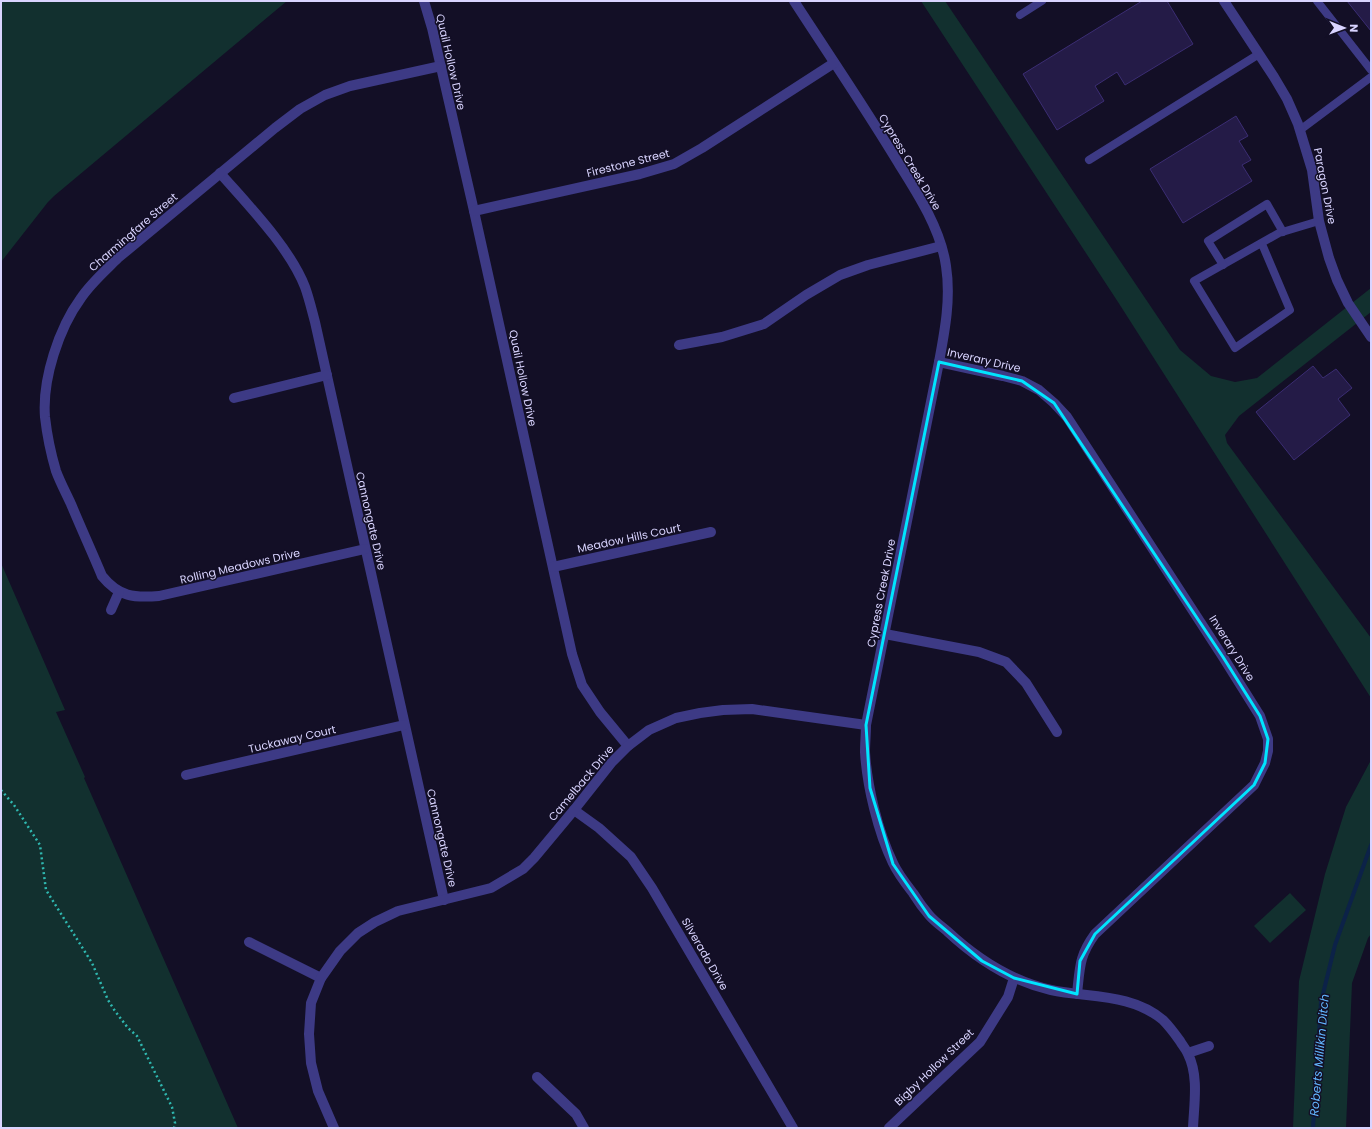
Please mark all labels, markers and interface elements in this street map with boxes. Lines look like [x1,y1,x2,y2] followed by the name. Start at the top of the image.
[1324,8,1364,48] north arrow
[432,12,470,112] street label: Quail Hollow Drive
[1346,24,1362,32] text: N
[875,111,945,213] street label: Cypress Creek Drive
[585,145,671,181] street label: Firestone Street
[1310,146,1340,226] street label: Paragon Drive
[85,189,181,275] street label: Charmingfare Street
[505,328,541,428] street label: Quail Hollow Drive
[946,344,1023,376] street label: Inverary Drive
[352,470,390,572] street label: Cannongate Drive
[576,519,682,557] street label: Meadow Hills Court
[863,537,899,648] street label: Cypress Creek Drive
[178,544,302,588] street label: Rolling Meadows Drive
[1205,612,1259,684] street label: Inverary Drive
[247,721,337,757] street label: Tuckaway Court
[544,742,618,824] street label: Camelback Drive
[423,787,461,889] street label: Cannongate Drive
[678,915,732,993] street label: Silverado Drive
[1305,993,1333,1117] water label: Roberts Millikin Ditch
[891,1025,977,1109] street label: Bigby Hollow Street

